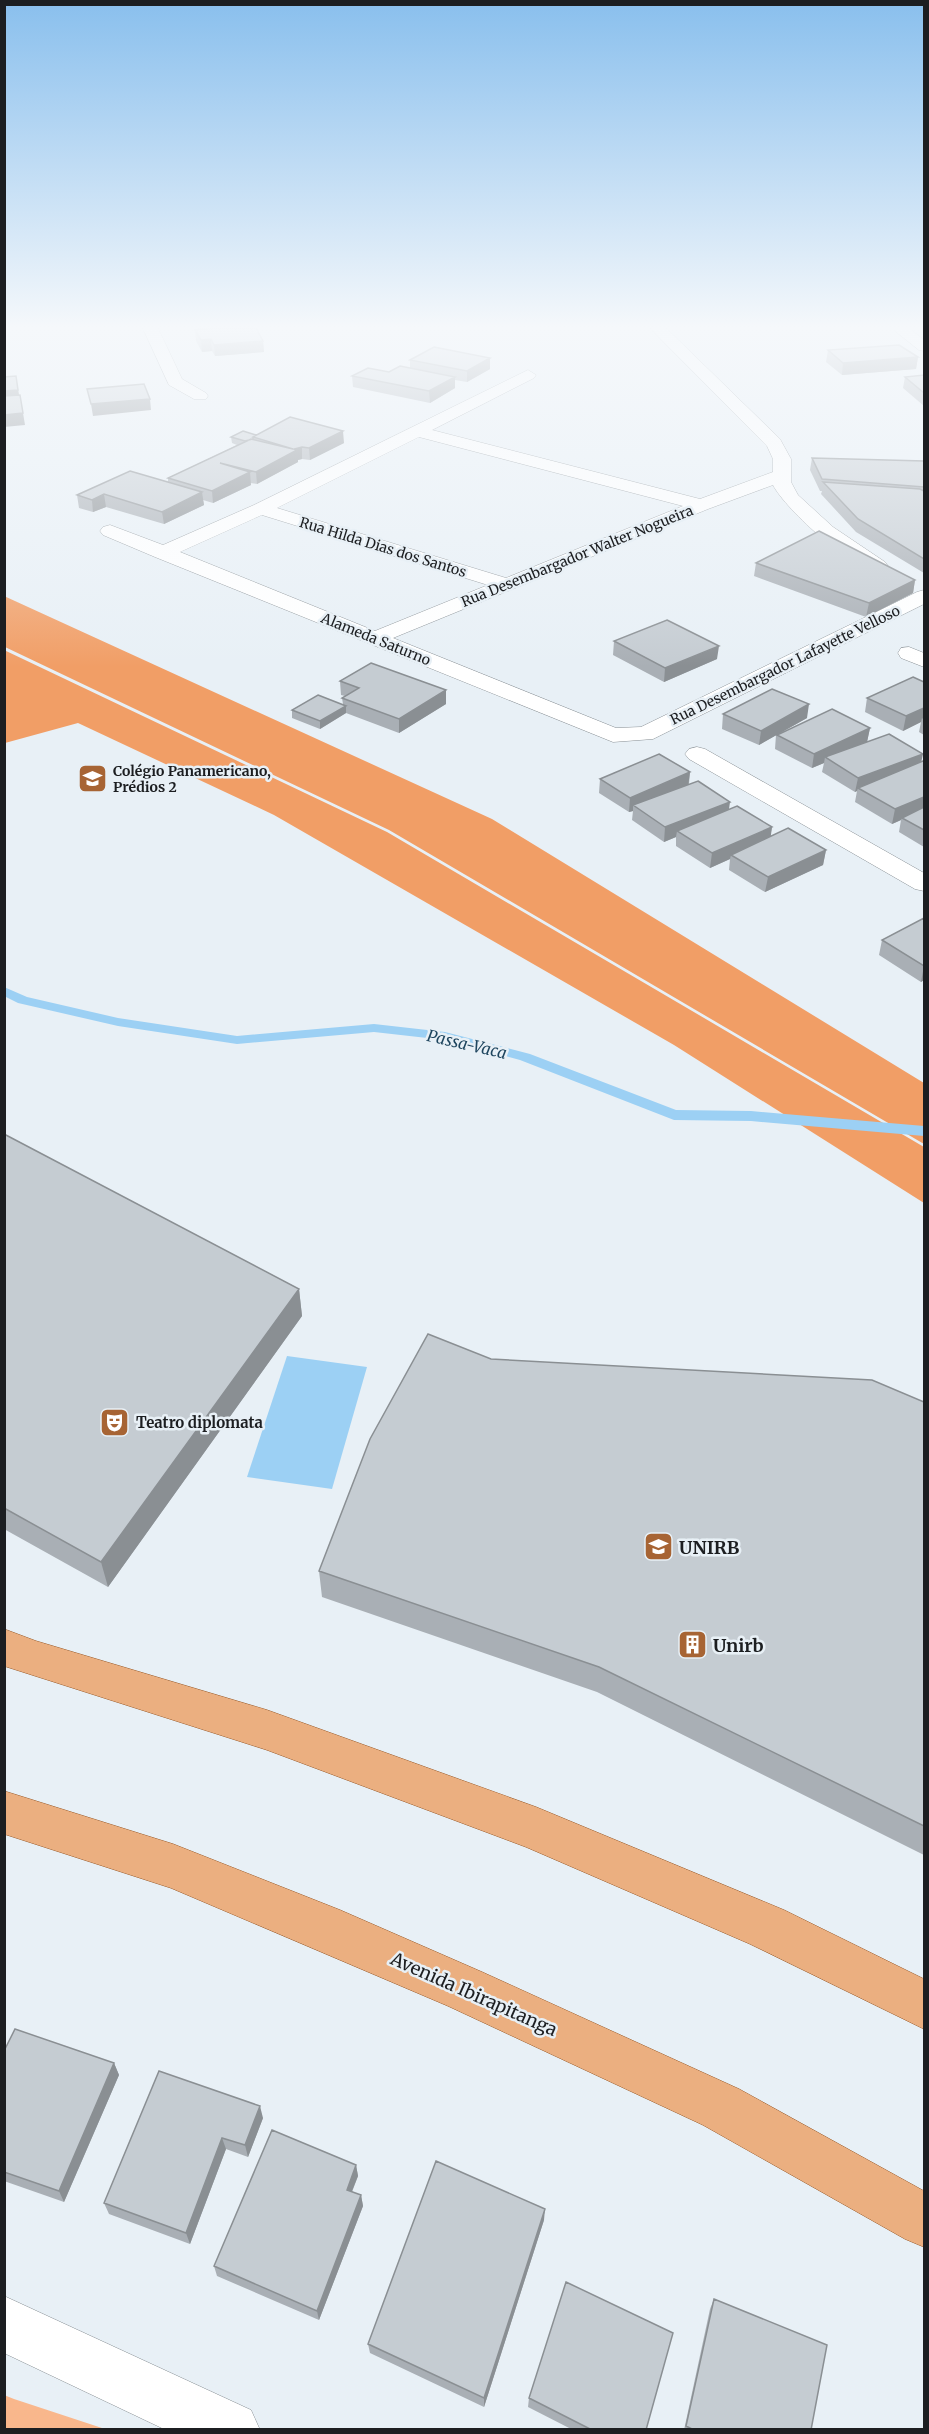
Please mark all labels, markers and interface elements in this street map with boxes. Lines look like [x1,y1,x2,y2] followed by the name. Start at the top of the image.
[458,501,696,611] street label: Rua Desembargador Walter Nogueira
[297,513,469,581] street label: Rua Hilda Dias dos Santos
[667,601,903,729] street label: Rua Desembargador Lafayette Velloso
[318,608,433,669] street label: Alameda Saturno
[113,762,271,796] place label: Colégio Panamericano, Prédios 2
[76,763,108,795] school or university icon: Colégio Panamericano, Prédios 2
[425,1025,509,1063] water label: Passa-Vaca
[99,1406,131,1438] theatre icon: Teatro diplomata
[136,1413,263,1432] place label: Teatro diplomata
[642,1531,674,1563] school or university icon: UNIRB
[679,1536,740,1559] place label: UNIRB
[676,1629,708,1661] building icon: Unirb
[713,1634,764,1657] place label: Unirb
[386,1947,561,2041] street label: Avenida Ibirapitanga

